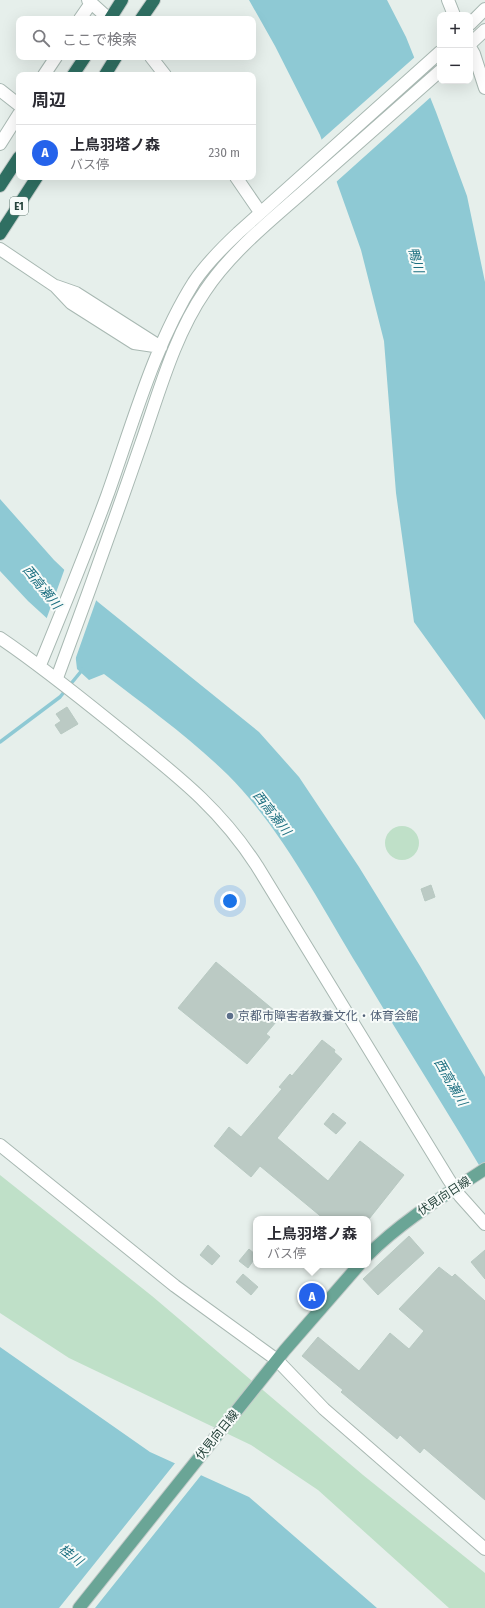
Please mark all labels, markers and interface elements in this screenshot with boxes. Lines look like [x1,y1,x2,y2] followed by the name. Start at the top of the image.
[437,12,473,84] map controls
[437,12,473,48] button: +
[16,16,256,60] search box
[30,27,52,49] icon: search
[62,31,137,49] text: ここで検索
[437,48,473,84] button: −
[32,90,66,111] text: 周辺
[70,136,160,154] text: 上鳥羽塔ノ森
[41,145,49,160] text: A
[209,145,240,160] text: 230 m
[70,157,109,172] text: バス停
[10,197,28,215] road number: E1
[406,246,427,276] water label: 鴨川
[20,562,65,613] water label: 西高瀬川
[250,788,295,840] water label: 西高瀬川
[220,891,240,911] your location
[238,1009,418,1023] place label: 京都市障害者教養文化・体育会館
[225,1011,235,1021] marker: 京都市障害者教養文化・体育会館
[432,1056,471,1110] water label: 西高瀬川
[415,1174,473,1218] street label: 伏見向日線
[253,1216,371,1268] popup
[267,1225,357,1243] text: 上鳥羽塔ノ森
[267,1246,306,1261] text: バス停
[299,1281,325,1311] pin: A
[193,1407,241,1463] street label: 伏見向日線
[56,1541,87,1570] water label: 桂川

